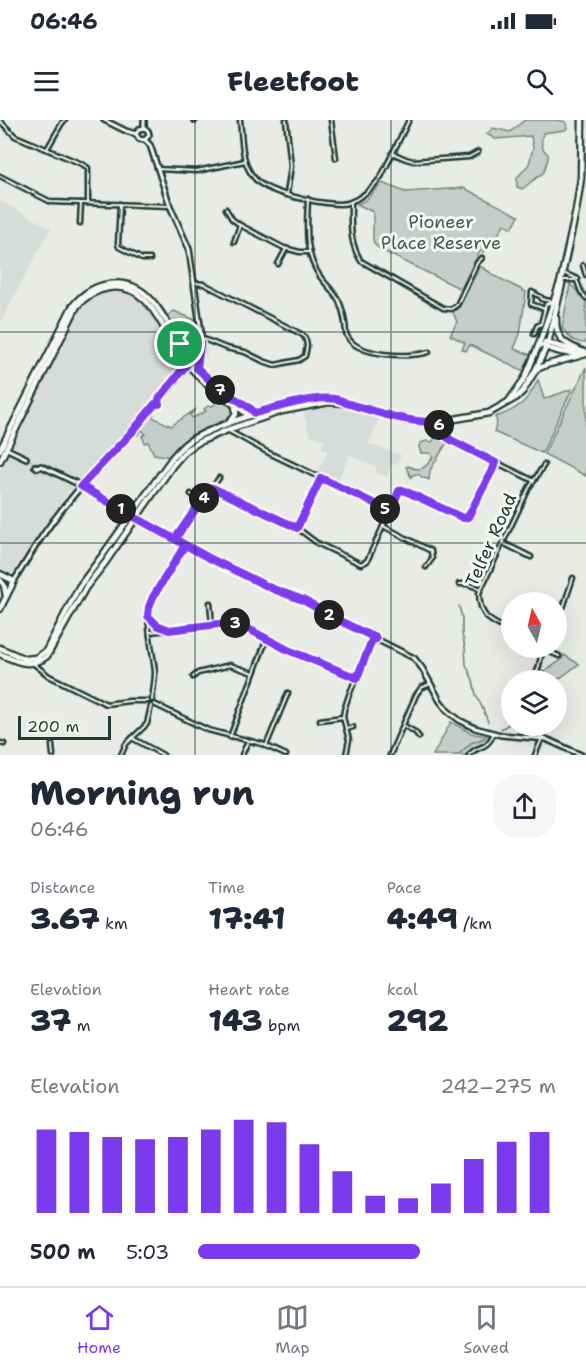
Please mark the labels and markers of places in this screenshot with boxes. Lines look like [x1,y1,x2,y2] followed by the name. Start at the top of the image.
[154,318,205,369] pin
[205,375,235,405] pin: 7
[424,410,454,440] pin: 6
[189,483,219,513] pin: 4
[106,494,136,524] pin: 1
[370,494,400,524] pin: 5
[314,600,344,630] pin: 2
[220,608,250,638] pin: 3

